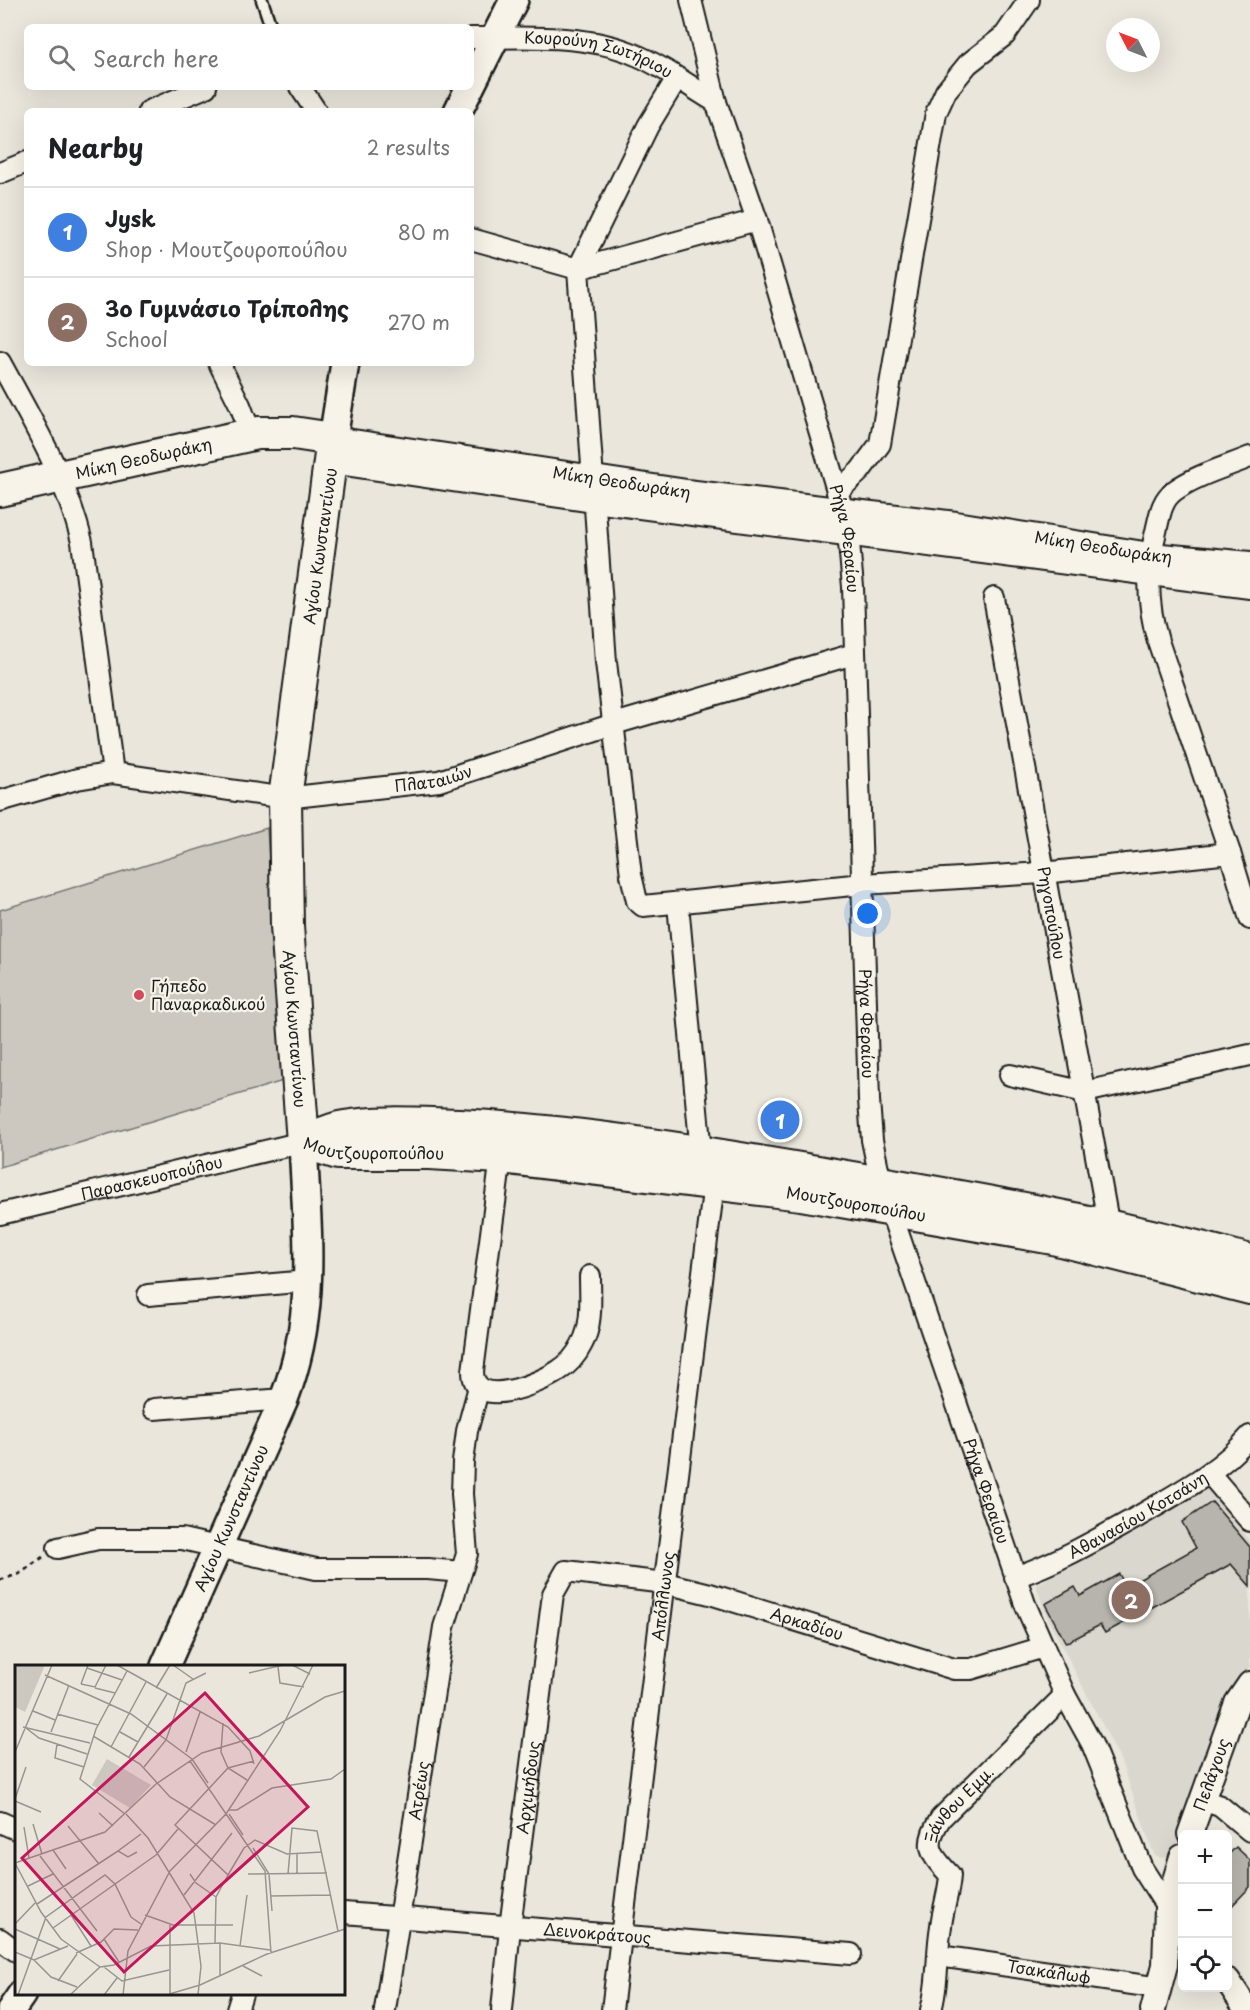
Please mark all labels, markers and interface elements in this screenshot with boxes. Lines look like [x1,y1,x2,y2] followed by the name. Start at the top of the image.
[1106,18,1160,72] north arrow
[24,24,474,90] search box
[524,24,678,83] street label: Κουρούνη Σωτήριου
[45,41,78,74] icon: search
[93,41,219,74] text: Search here
[48,128,143,167] text: Nearby
[367,132,450,162] text: 2 results
[105,201,156,234] text: Jysk
[63,217,72,247] text: 1
[398,217,450,247] text: 80 m
[105,234,348,264] text: Shop · Μουτζουροπούλου
[105,291,349,324] text: 3ο Γυμνάσιο Τρίπολης
[60,307,75,337] text: 2
[387,307,450,337] text: 270 m
[105,324,168,354] text: School
[73,431,214,484] street label: Μίκη Θεοδωράκη
[551,459,692,503] street label: Μίκη Θεοδωράκη
[296,466,342,626] street label: Αγίου Κωνσταντίνου
[825,481,866,593] street label: Ρήγα Φεραίου
[1033,524,1173,568] street label: Μίκη Θεοδωράκη
[393,758,475,797] street label: Πλαταιών
[1032,864,1073,961] street label: Ρηγοπούλου
[853,899,882,928] your location
[278,949,313,1109] street label: Αγίου Κωνσταντίνου
[854,968,881,1079] street label: Ρήγα Φεραίου
[151,973,265,1015] place label: Γήπεδο Παναρκαδικού
[132,988,146,1002] marker: Γήπεδο Παναρκαδικού
[760,1098,800,1142] pin: 1
[301,1130,445,1165] street label: Μουτζουροπούλου
[78,1149,225,1205] street label: Παρασκευοπούλου
[785,1179,928,1227] street label: Μουτζουροπούλου
[958,1435,1016,1546] street label: Ρήγα Φεραίου
[187,1441,273,1595] street label: Αγίου Κωνσταντίνου
[1064,1464,1212,1564] street label: Αθανασίου Κοτσάνη
[645,1550,679,1642] street label: Απόλλωνος
[1112,1578,1150,1622] pin: 2
[768,1600,847,1645] street label: Αρκαδίου
[15,1665,345,1995] inset map
[1186,1735,1234,1814] street label: Πελάγους
[509,1740,545,1835] street label: Αρχιμήδους
[401,1759,434,1822] street label: Ατρέως
[918,1759,998,1845] street label: Ξάνθου Εμμ.
[1178,1830,1232,1992] map controls
[1178,1830,1232,1884] button: +
[1178,1884,1232,1938] button: −
[542,1916,652,1949] street label: Δεινοκράτους
[1178,1938,1232,1992] button: locate
[1006,1953,1092,1989] street label: Τσακάλωφ

